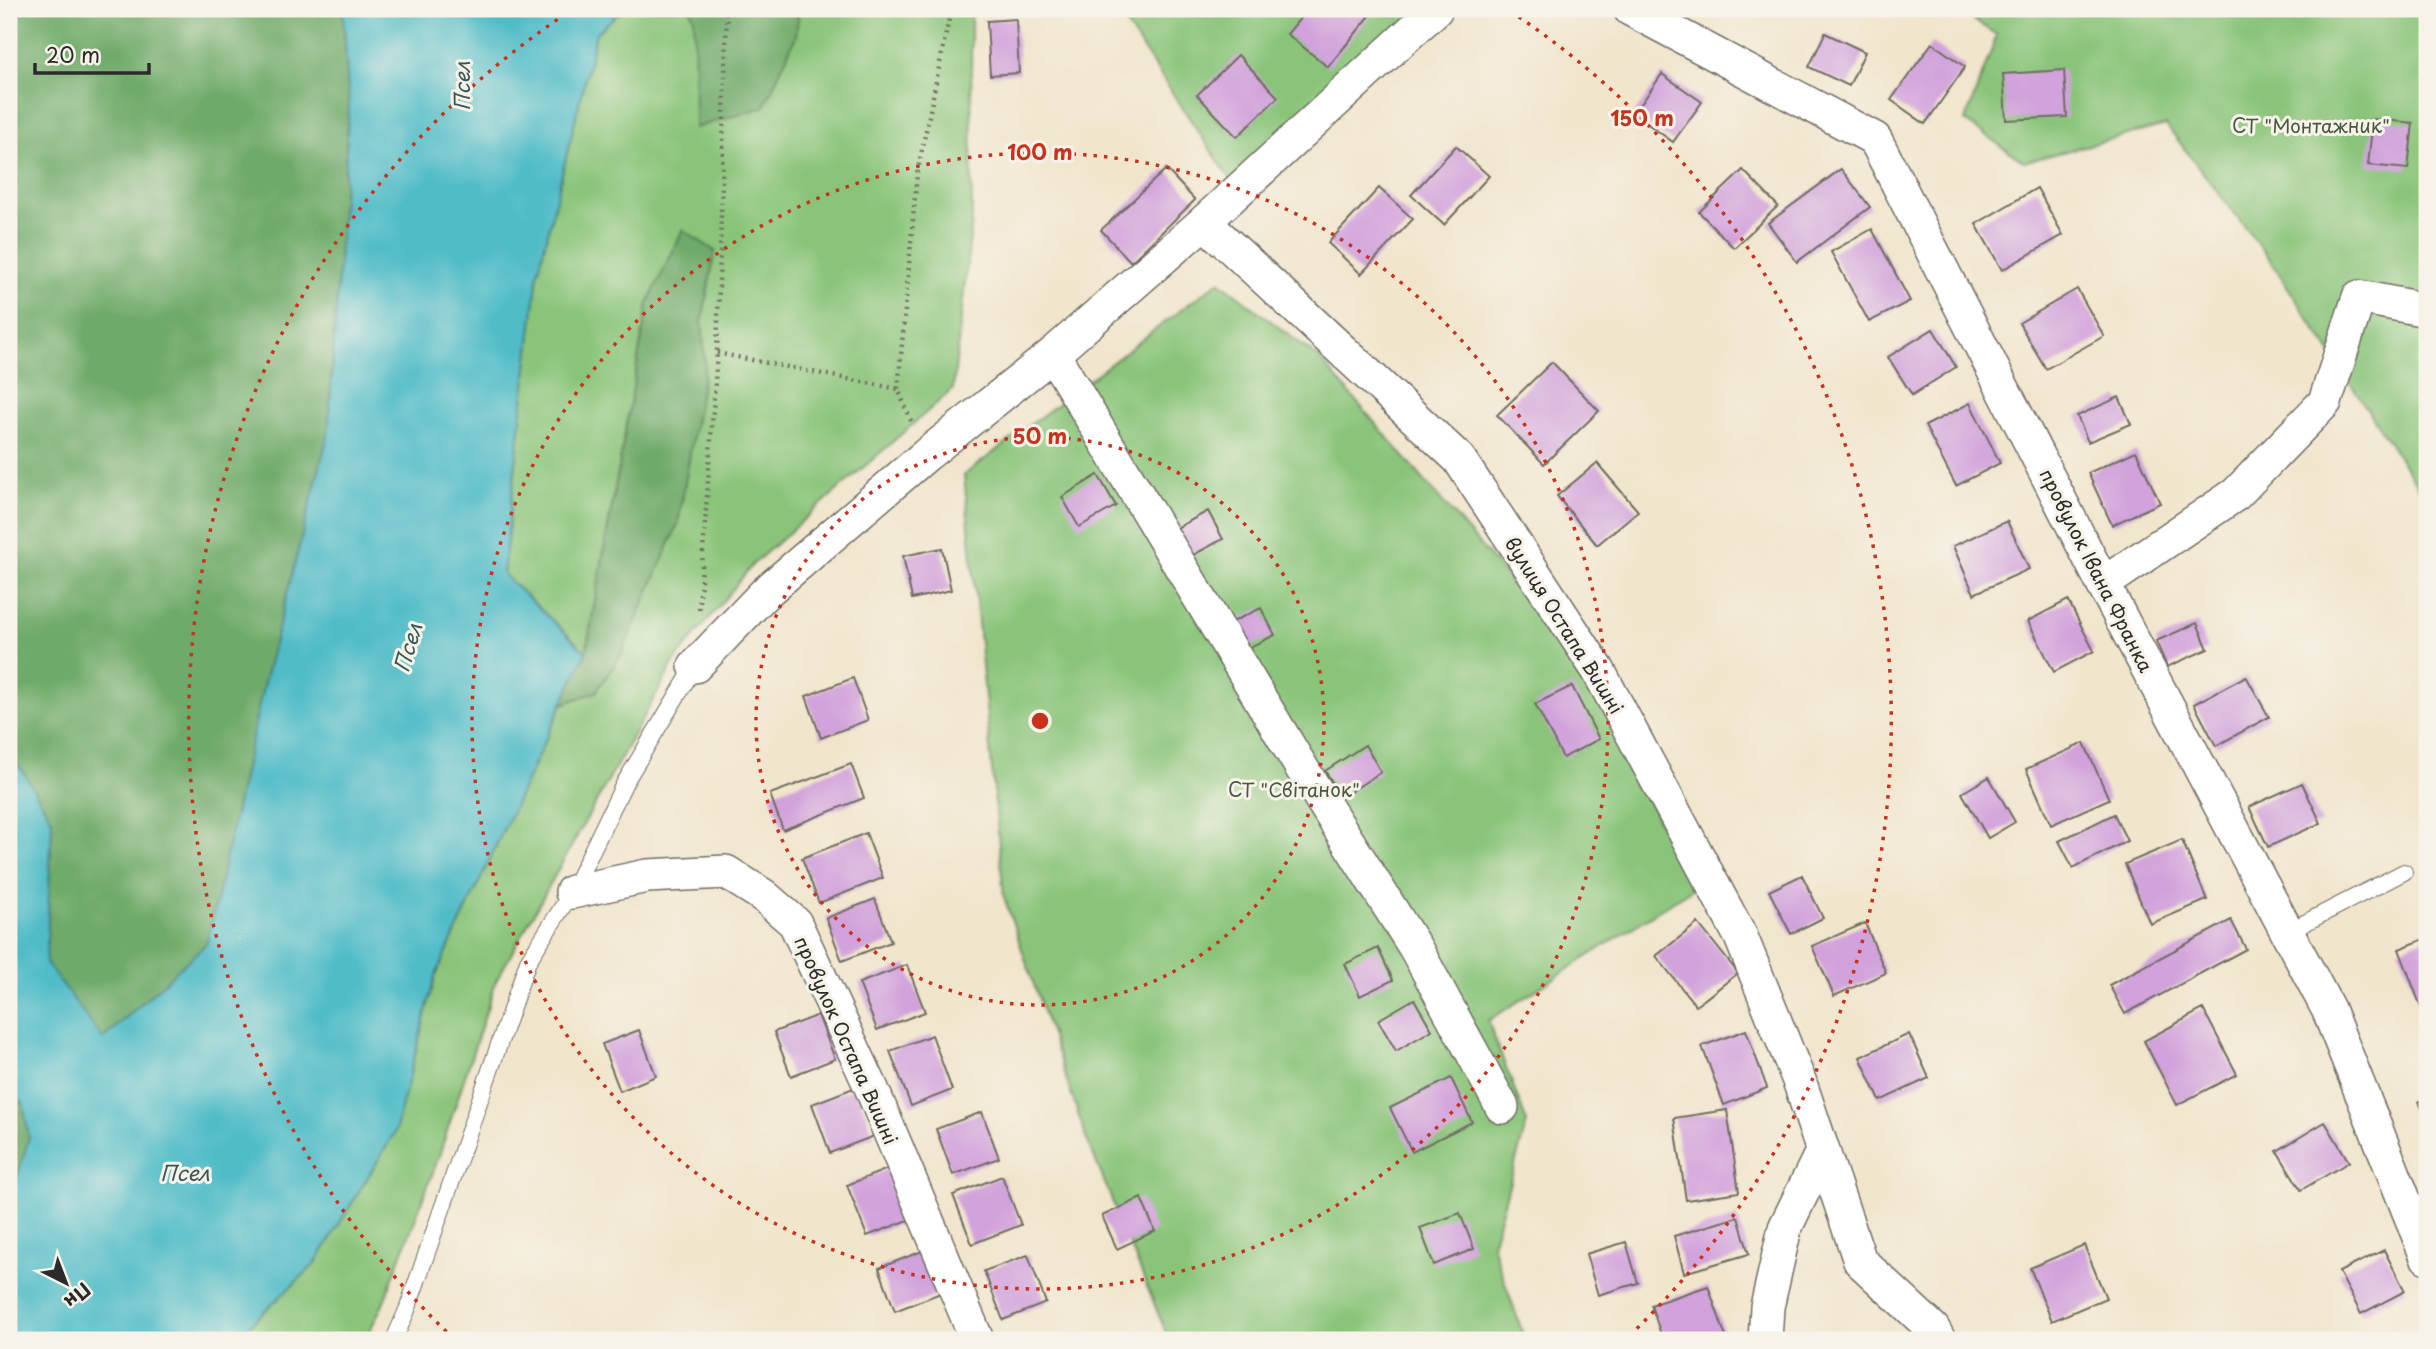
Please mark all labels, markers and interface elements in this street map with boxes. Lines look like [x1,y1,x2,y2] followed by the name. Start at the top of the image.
[35,32,149,76] scale bar
[46,38,100,70] text: 20 m
[445,61,477,111] water label: Псел
[1610,101,1674,133] text: 150 m
[2232,111,2390,139] park label: СТ "Монтажник"
[1007,135,1073,167] text: 100 m
[1013,419,1067,451] text: 50 m
[2033,463,2161,677] street label: провулок Івана Франка
[1499,531,1631,719] street label: вулиця Остапа Вишні
[384,619,430,675] water label: Псел
[1028,709,1052,733] centre of rings
[1228,775,1360,803] park label: СТ "Світанок"
[788,931,906,1149] street label: провулок Остапа Вишні
[160,1156,210,1188] water label: Псел
[32,1248,102,1318] north arrow
[58,1277,98,1316] text: Пн

